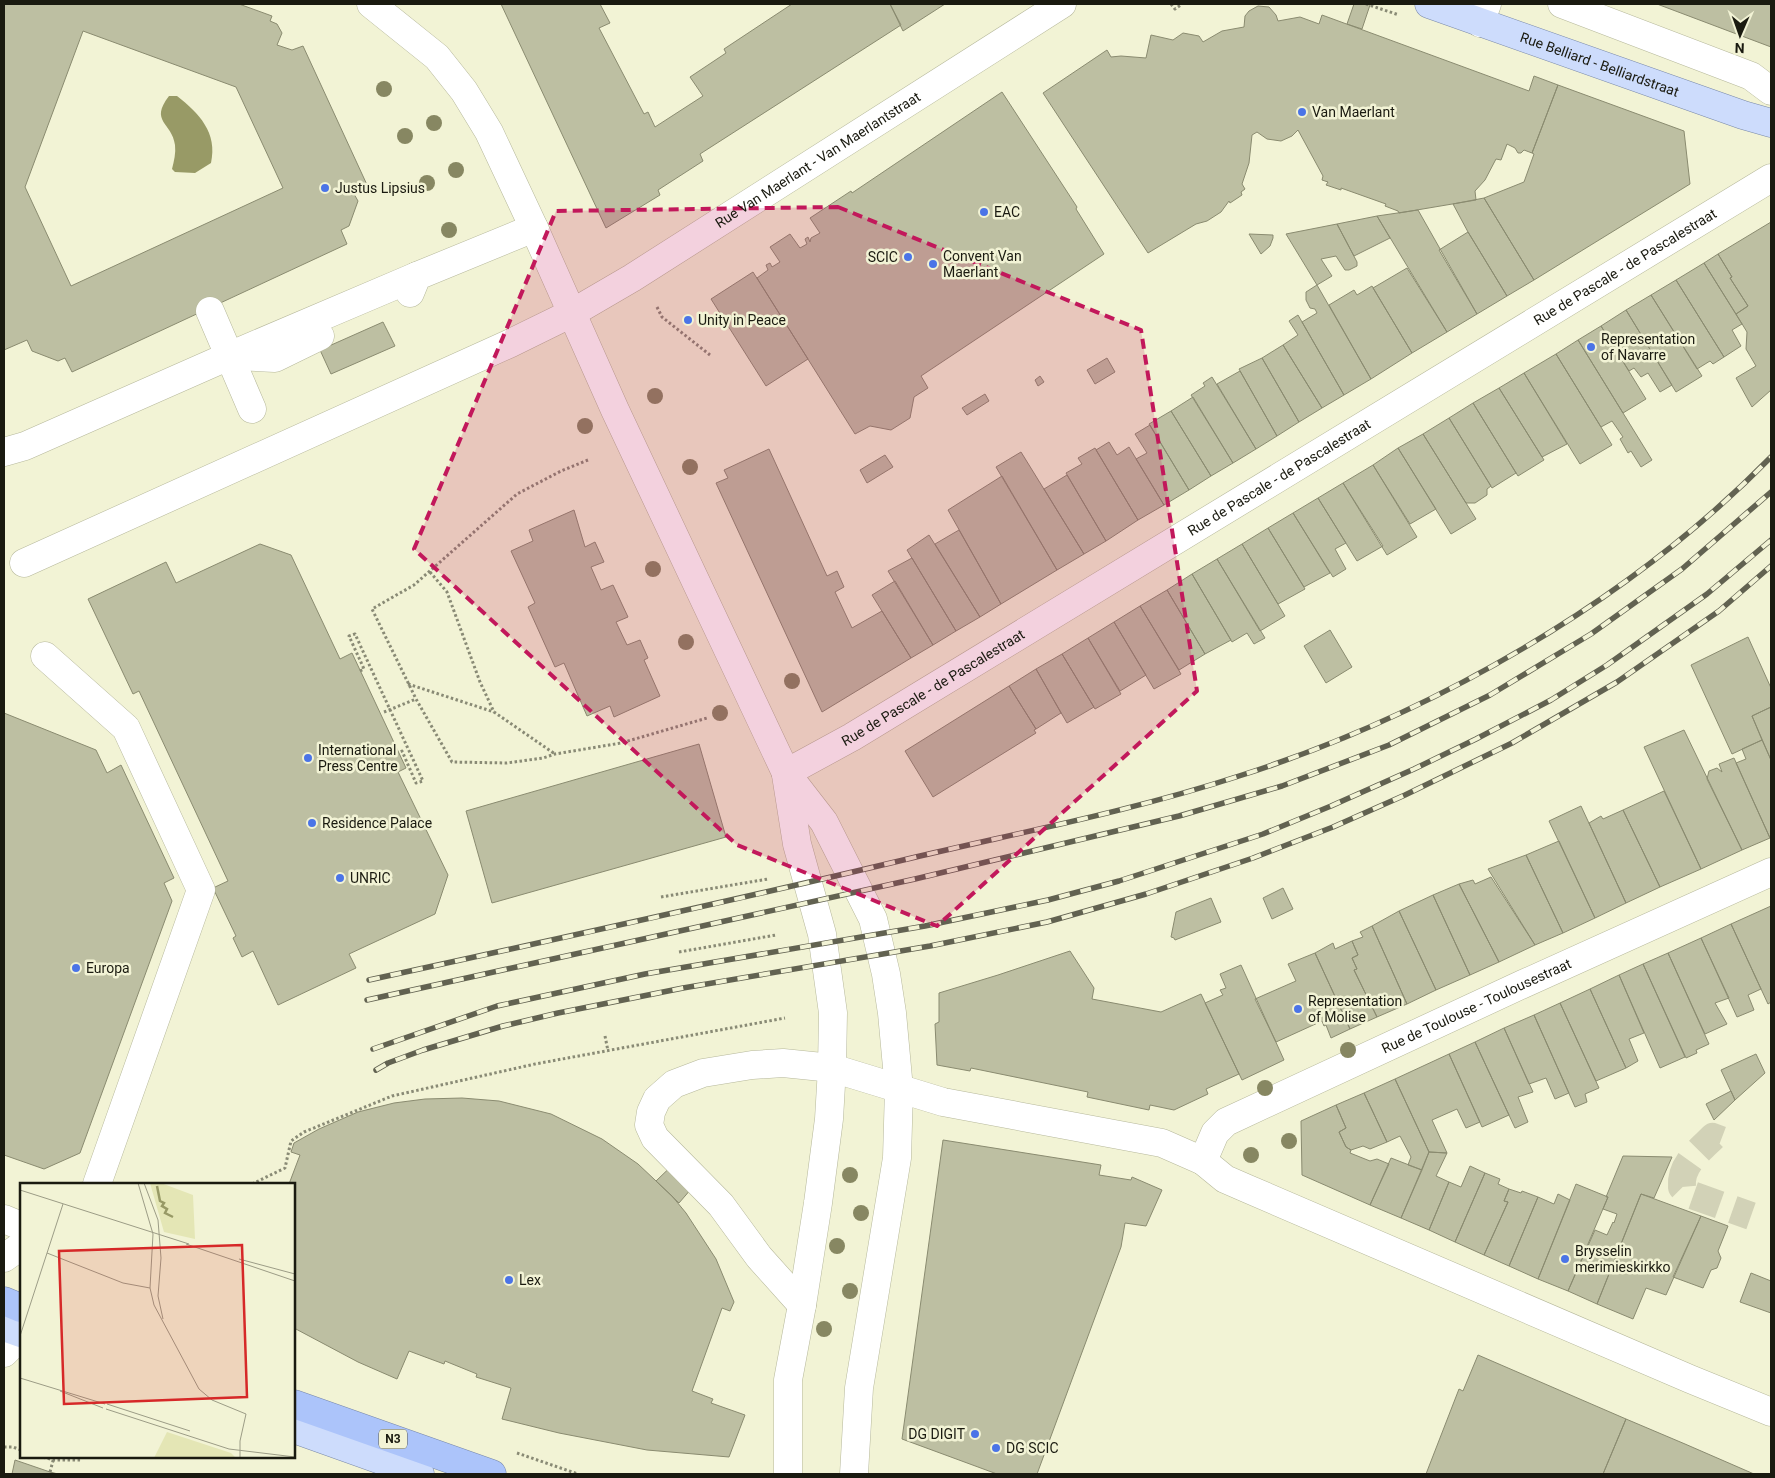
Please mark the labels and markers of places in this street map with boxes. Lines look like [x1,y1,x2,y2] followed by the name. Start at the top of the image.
[1312,104,1395,120] place label: Van Maerlant
[1296,106,1308,118] marker: Van Maerlant
[335,180,425,196] place label: Justus Lipsius
[319,182,331,194] marker: Justus Lipsius
[994,204,1020,220] place label: EAC
[978,206,990,218] marker: EAC
[943,248,1022,280] place label: Convent Van Maerlant
[868,249,898,265] place label: SCIC
[902,251,914,263] marker: SCIC
[927,258,939,270] marker: Convent Van Maerlant
[698,312,786,328] place label: Unity in Peace
[682,314,694,326] marker: Unity in Peace
[1601,331,1695,363] place label: Representation of Navarre
[1585,341,1597,353] marker: Representation of Navarre
[318,742,398,774] place label: International Press Centre
[302,752,314,764] marker: International Press Centre
[322,815,432,831] place label: Residence Palace
[306,817,318,829] marker: Residence Palace
[350,870,391,886] place label: UNRIC
[334,872,346,884] marker: UNRIC
[86,960,130,976] place label: Europa
[70,962,82,974] marker: Europa
[1308,993,1402,1025] place label: Representation of Molise
[1292,1003,1304,1015] marker: Representation of Molise
[1575,1243,1671,1275] place label: Brysselin merimieskirkko
[1559,1253,1571,1265] marker: Brysselin merimieskirkko
[519,1272,541,1288] place label: Lex
[503,1274,515,1286] marker: Lex
[908,1426,966,1442] place label: DG DIGIT
[969,1428,981,1440] marker: DG DIGIT
[1006,1440,1059,1456] place label: DG SCIC
[990,1442,1002,1454] marker: DG SCIC

